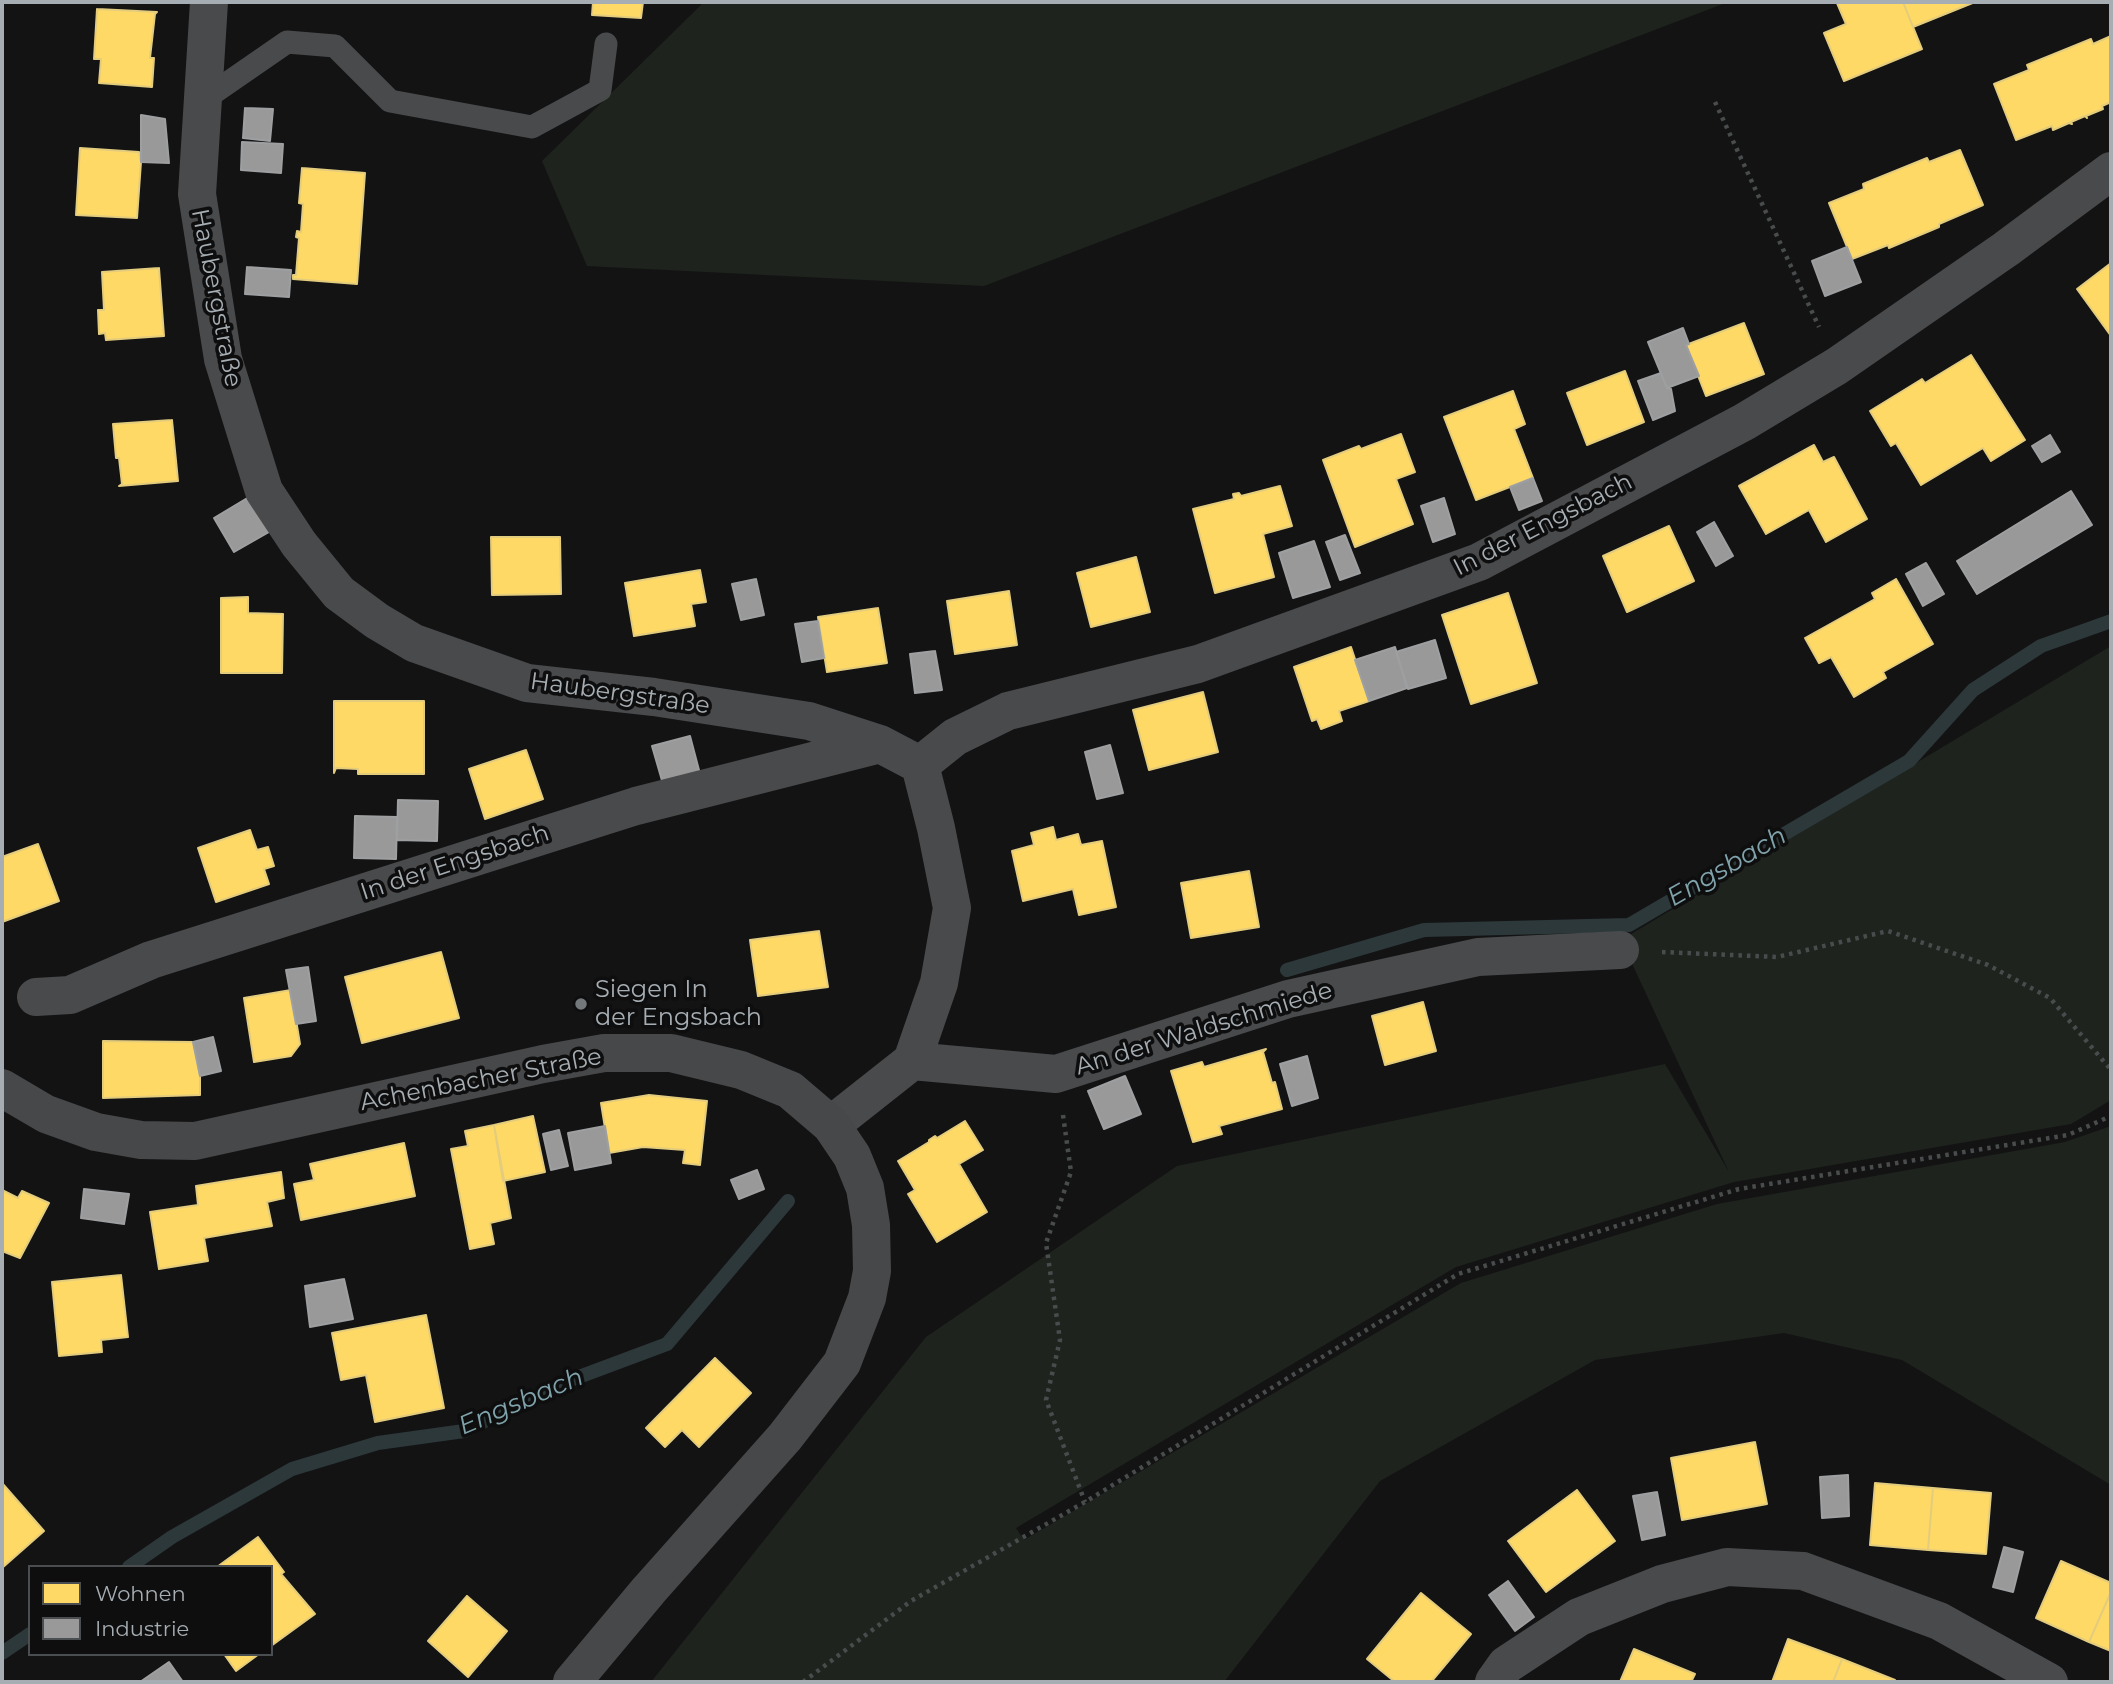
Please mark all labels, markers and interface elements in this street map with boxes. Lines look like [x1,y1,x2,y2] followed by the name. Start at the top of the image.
[185,206,247,390] street label: Haubergstraße
[1449,468,1637,582] street label: In der Engsbach
[528,667,712,721] street label: Haubergstraße
[357,819,553,907] street label: In der Engsbach
[1662,820,1792,914] water label: Engsbach
[595,976,762,1032] place label: Siegen In der Engsbach
[1072,976,1336,1082] street label: An der Waldschmiede
[573,996,589,1012] marker: Siegen In der Engsbach
[358,1042,604,1118] street label: Achenbacher Straße
[454,1362,588,1442] water label: Engsbach
[28,1565,273,1656] legend
[95,1581,186,1606] text: Wohnen
[95,1616,189,1641] text: Industrie

